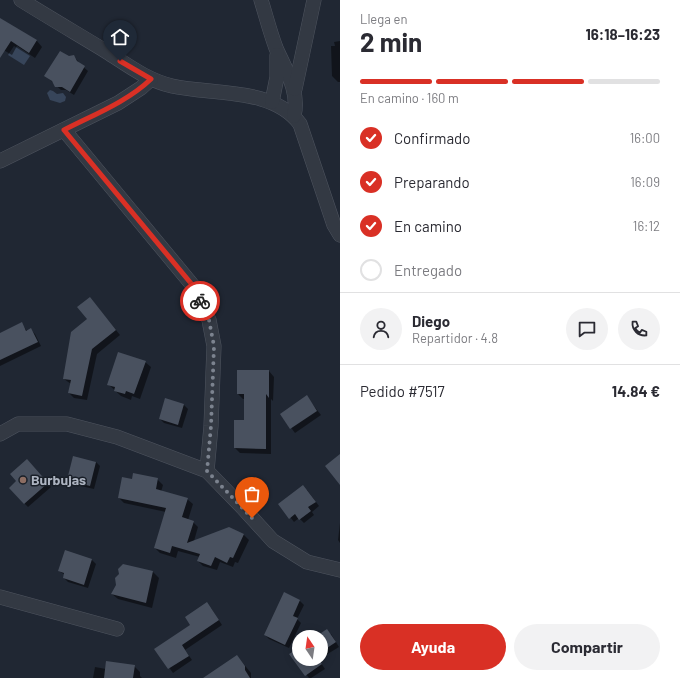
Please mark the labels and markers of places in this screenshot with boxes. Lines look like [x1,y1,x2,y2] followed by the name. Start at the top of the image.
[103,20,137,61] pin
[31,471,86,488] place label: Burbujas
[18,475,28,485] marker: Burbujas
[235,477,269,518] pin

